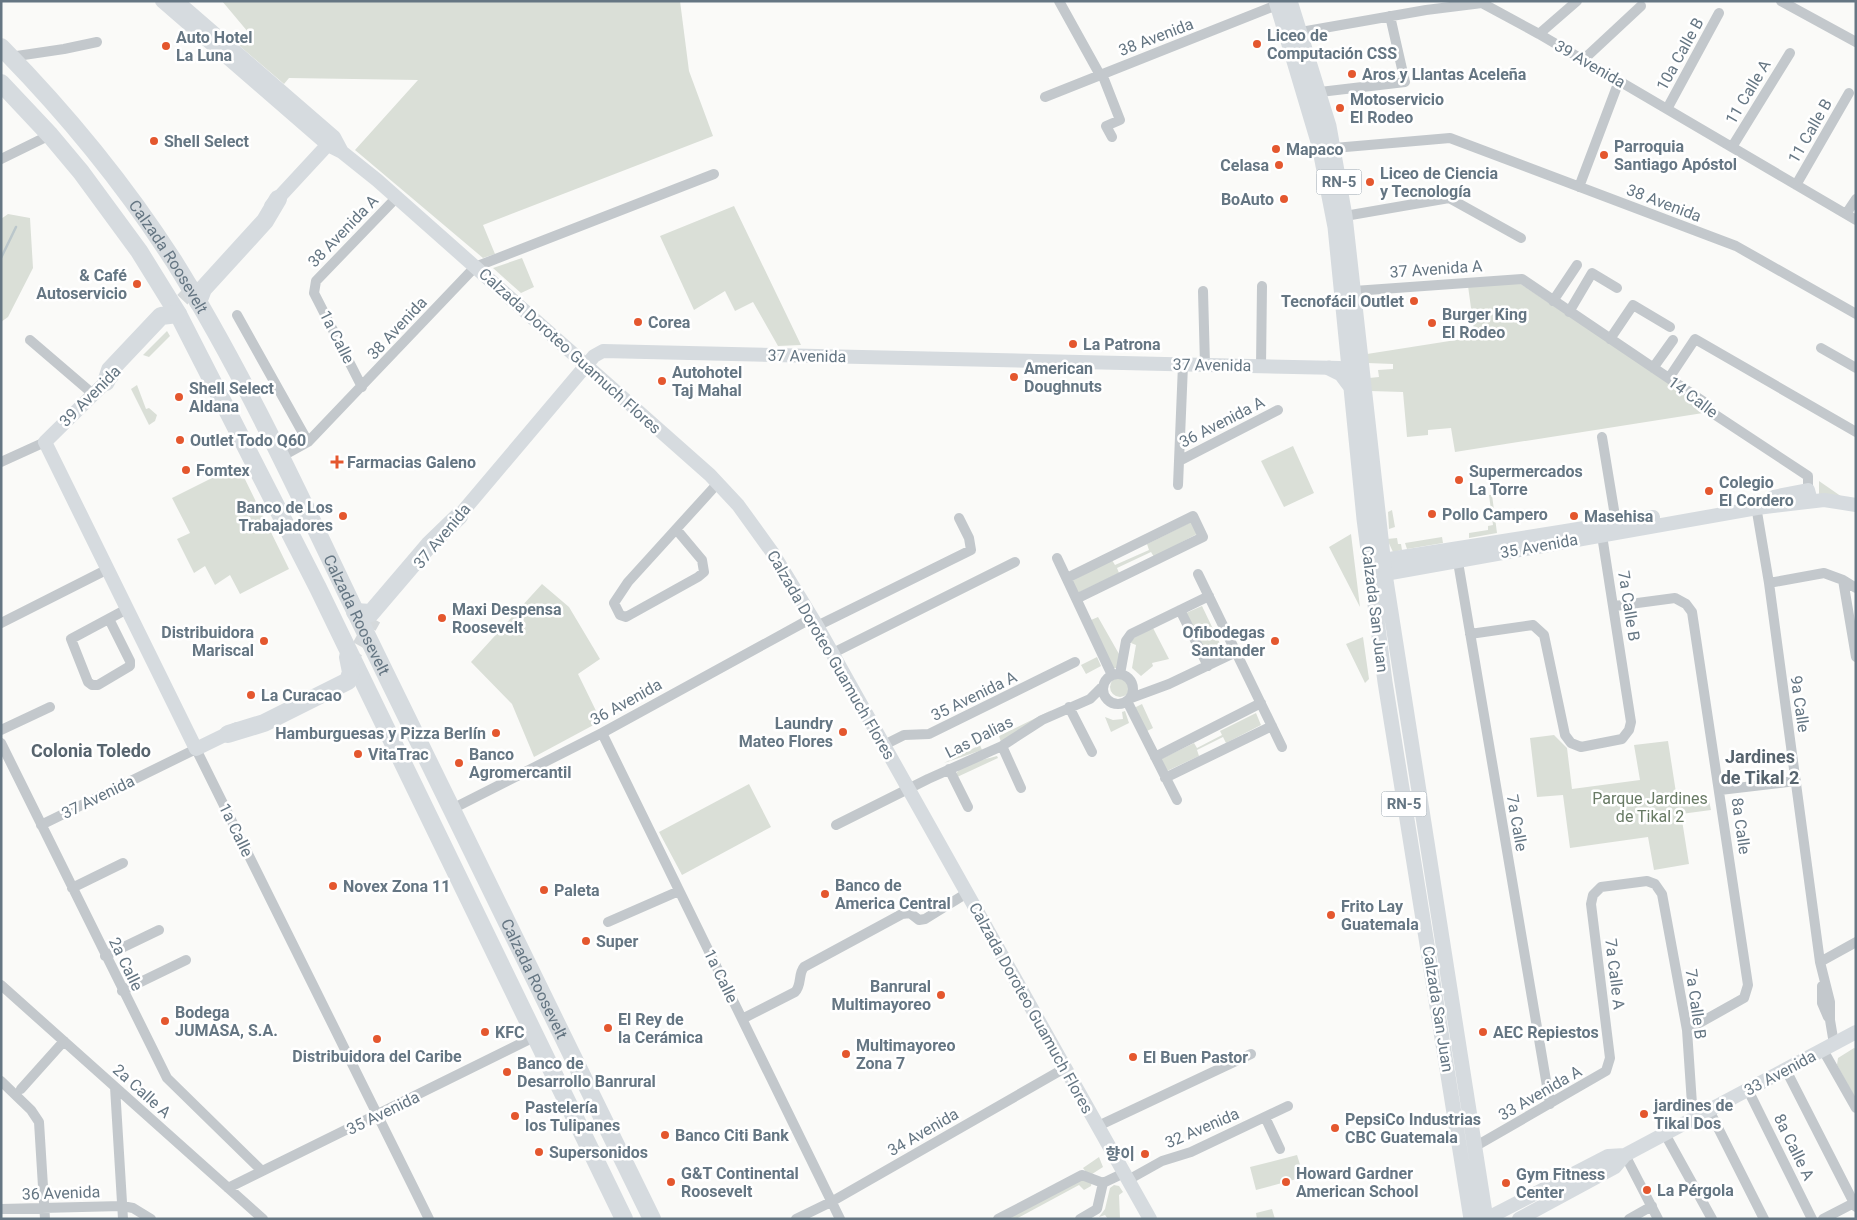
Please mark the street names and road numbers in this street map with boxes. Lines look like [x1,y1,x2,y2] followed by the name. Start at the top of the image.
[1116,14,1196,60] street label: 38 Avenida
[1652,14,1708,94] street label: 10a Calle B
[1551,36,1629,92] street label: 39 Avenida
[1721,56,1775,128] street label: 11 Calle A
[1784,95,1836,167] street label: 11 Calle B
[1316,170,1362,194] road number: RN-5
[1624,180,1704,226] street label: 38 Avenida
[304,191,383,271] street label: 38 Avenida A
[125,196,212,317] street label: Calzada Roosevelt
[1389,256,1484,282] street label: 37 Avenida A
[475,264,665,438] street label: Calzada Doroteo Guamuch Flores
[363,293,431,363] street label: 38 Avenida
[316,307,358,367] street label: 1a Calle
[768,346,846,366] street label: 37 Avenida
[1173,355,1251,375] street label: 37 Avenida
[55,361,125,431] street label: 39 Avenida
[1664,372,1722,422] street label: 14 Calle
[1176,392,1268,452] street label: 36 Avenida A
[409,500,475,572] street label: 37 Avenida
[1499,530,1579,562] street label: 35 Avenida
[1358,545,1392,673] street label: Calzada San Juan
[763,547,899,763] street label: Calzada Doroteo Guamuch Flores
[320,551,394,678] street label: Calzada Roosevelt
[1614,569,1644,643] street label: 7a Calle B
[928,667,1020,725] street label: 35 Avenida A
[1787,674,1813,734] street label: 9a Calle
[587,675,665,729] street label: 36 Avenida
[942,712,1016,762] street label: Las Dalias
[59,771,137,823] street label: 37 Avenida
[1382,792,1426,816] road number: RN-5
[1503,793,1531,853] street label: 7a Calle
[1728,796,1754,856] street label: 8a Calle
[215,800,257,860] street label: 1a Calle
[965,899,1097,1117] street label: Calzada Doroteo Guamuch Flores
[497,915,572,1042] street label: Calzada Roosevelt
[105,934,147,994] street label: 2a Calle
[1601,937,1629,1011] street label: 7a Calle A
[1419,945,1457,1073] street label: Calzada San Juan
[700,946,742,1006] street label: 1a Calle
[1682,968,1710,1040] street label: 7a Calle B
[1741,1046,1819,1100] street label: 33 Avenida
[109,1060,175,1122] street label: 2a Calle A
[1495,1061,1586,1124] street label: 33 Avenida A
[344,1087,422,1139] street label: 35 Avenida
[884,1104,962,1160] street label: 34 Avenida
[1162,1104,1242,1152] street label: 32 Avenida
[1770,1111,1818,1184] street label: 8a Calle A
[21,1182,101,1204] street label: 36 Avenida

